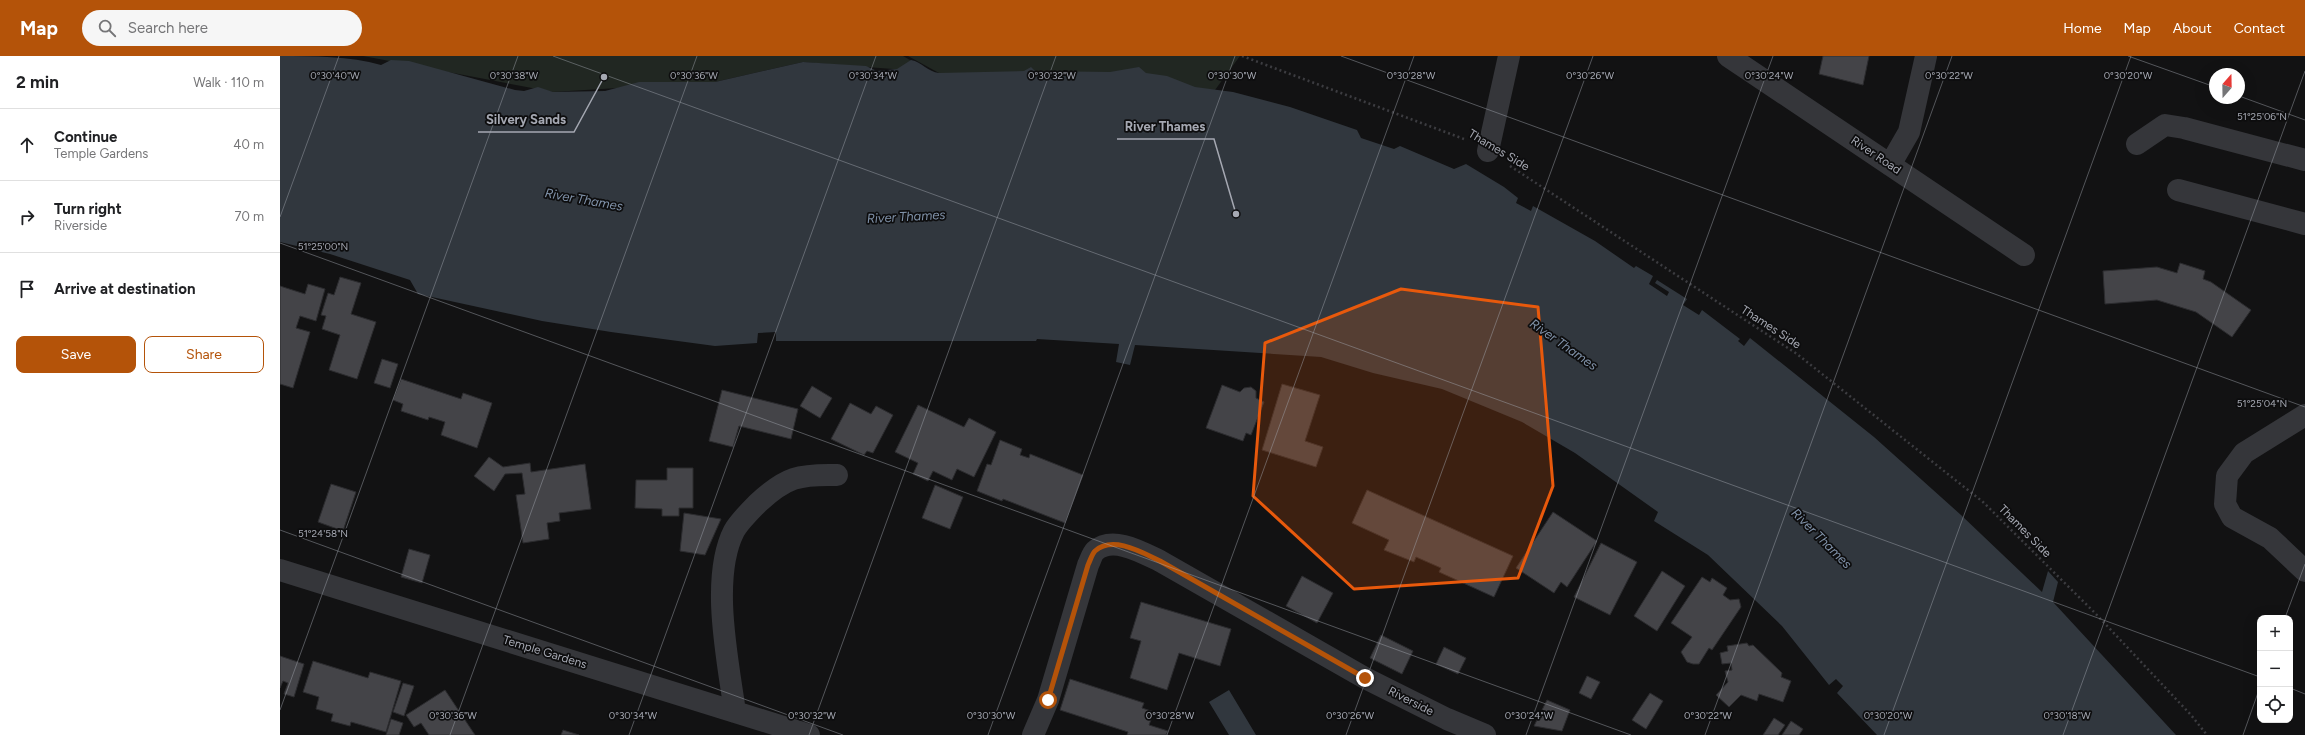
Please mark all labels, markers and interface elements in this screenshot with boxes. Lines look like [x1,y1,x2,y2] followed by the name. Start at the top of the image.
[82,10,362,46] search box
[20,17,58,40] text: Map
[96,17,118,39] icon: search
[128,19,208,37] text: Search here
[2063,20,2102,37] text: Home
[2124,20,2151,37] text: Map
[2173,20,2212,37] text: About
[2234,20,2285,37] text: Contact
[2209,68,2245,104] north arrow
[310,69,360,82] text: 0°30'40"W
[490,69,539,82] text: 0°30'38"W
[670,69,718,82] text: 0°30'36"W
[849,69,898,82] text: 0°30'34"W
[1028,69,1076,82] text: 0°30'32"W
[1208,69,1257,82] text: 0°30'30"W
[1387,69,1436,82] text: 0°30'28"W
[1566,69,1614,82] text: 0°30'26"W
[1745,69,1794,82] text: 0°30'24"W
[1925,69,1973,82] text: 0°30'22"W
[2104,69,2153,82] text: 0°30'20"W
[16,72,59,92] text: 2 min
[193,75,264,90] text: Walk · 110 m
[478,107,574,132] callout: Silvery Sands
[2237,110,2287,123] text: 51°25'06"N
[486,112,566,127] text: Silvery Sands
[1117,114,1214,139] callout: River Thames
[1125,119,1205,134] text: River Thames
[1466,126,1532,174] street label: Thames Side
[54,128,117,146] text: Continue
[1848,133,1904,177] street label: River Road
[16,134,38,156] icon: ahead
[233,137,264,152] text: 40 m
[54,146,148,161] text: Temple Gardens
[544,185,624,214] water label: River Thames
[54,200,122,218] text: Turn right
[16,206,38,228] icon: right
[866,207,946,226] water label: River Thames
[234,209,264,224] text: 70 m
[54,218,107,233] text: Riverside
[298,240,348,253] text: 51°25'00"N
[16,278,38,300] icon: arrive
[54,280,195,298] text: Arrive at destination
[1738,302,1804,352] street label: Thames Side
[1527,316,1600,373] water label: River Thames
[16,336,136,373] button: Save
[144,336,264,373] button: Share
[2237,397,2287,410] text: 51°25'04"N
[1996,502,2054,560] street label: Thames Side
[1788,505,1855,572] water label: River Thames
[298,527,348,540] text: 51°24'58"N
[2257,615,2293,723] map controls
[2257,615,2293,651] button: +
[501,633,589,672] street label: Temple Gardens
[2257,651,2293,687] button: −
[1356,669,1374,687] route end
[1386,684,1436,719] street label: Riverside
[2257,687,2293,723] button: locate
[1039,691,1057,709] route start
[429,709,477,722] text: 0°30'36"W
[609,709,658,722] text: 0°30'34"W
[788,709,836,722] text: 0°30'32"W
[967,709,1016,722] text: 0°30'30"W
[1146,709,1195,722] text: 0°30'28"W
[1326,709,1374,722] text: 0°30'26"W
[1505,709,1554,722] text: 0°30'24"W
[1684,709,1732,722] text: 0°30'22"W
[1864,709,1913,722] text: 0°30'20"W
[2043,709,2091,722] text: 0°30'18"W

